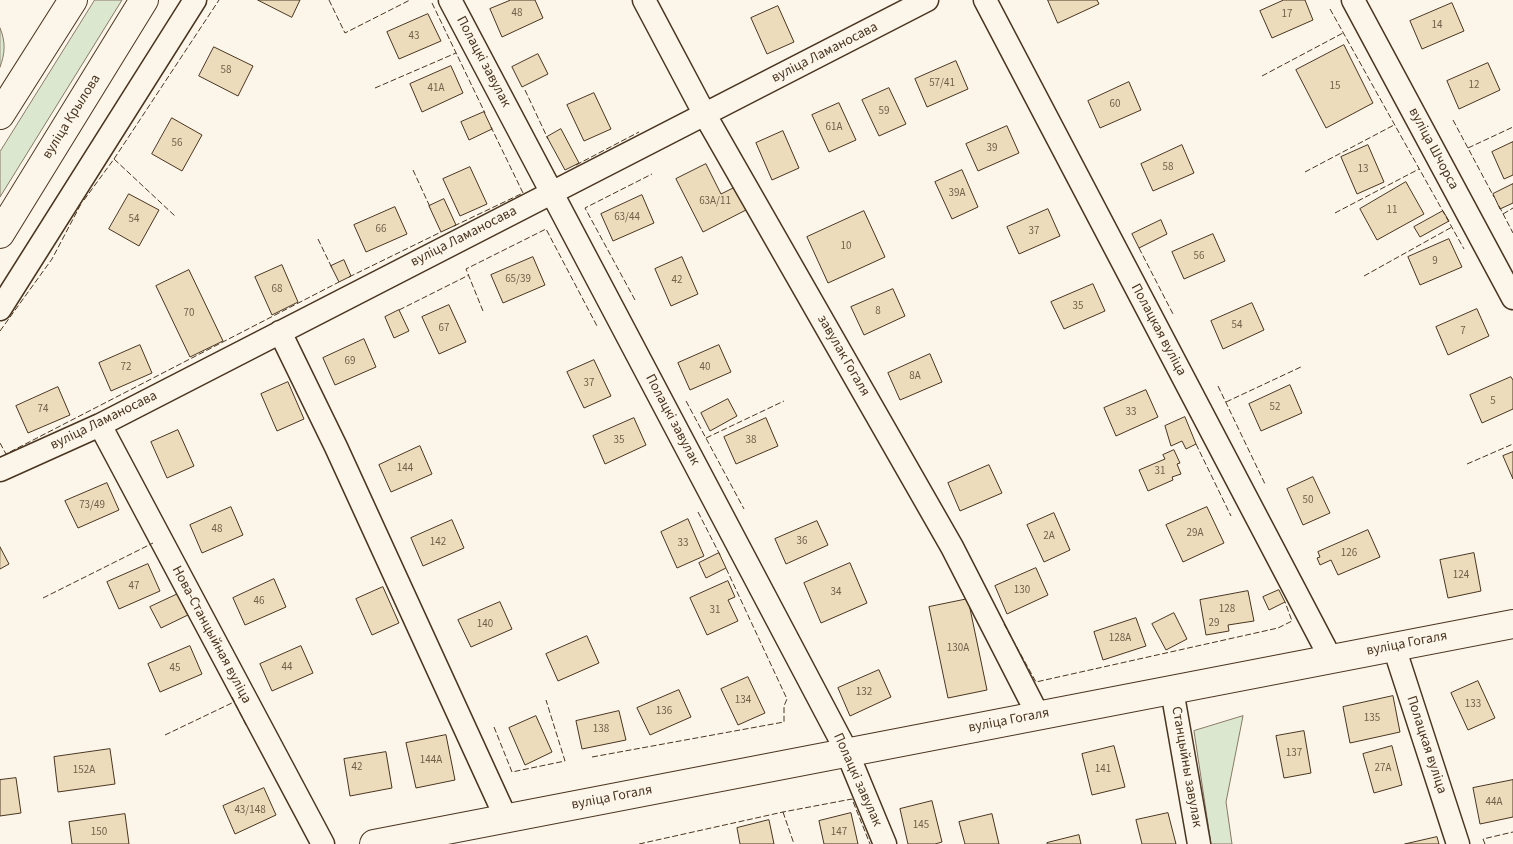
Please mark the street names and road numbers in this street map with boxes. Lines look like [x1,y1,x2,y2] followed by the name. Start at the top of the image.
[452,14,514,110] street label: Полацкі завулак
[769,19,881,87] street label: вуліца Ламаносава
[39,72,105,162] street label: вуліца Крылова
[1404,105,1462,193] street label: вуліца Шчорса
[408,203,520,271] street label: вуліца Ламаносава
[1127,281,1189,379] street label: Полацкая вуліца
[813,312,873,400] street label: завулак Гогаля
[641,372,703,468] street label: Полацкі завулак
[48,388,160,454] street label: вуліца Ламаносава
[168,563,254,707] street label: Нова-Станцыйная вуліца
[1365,628,1449,660] street label: вуліца Гогаля
[1402,694,1450,796] street label: Полацкая вуліца
[967,705,1051,737] street label: вуліца Гогаля
[1167,705,1205,829] street label: Станцыйны завулак
[829,731,885,829] street label: Полацкі завулак
[570,782,654,814] street label: вуліца Гогаля

